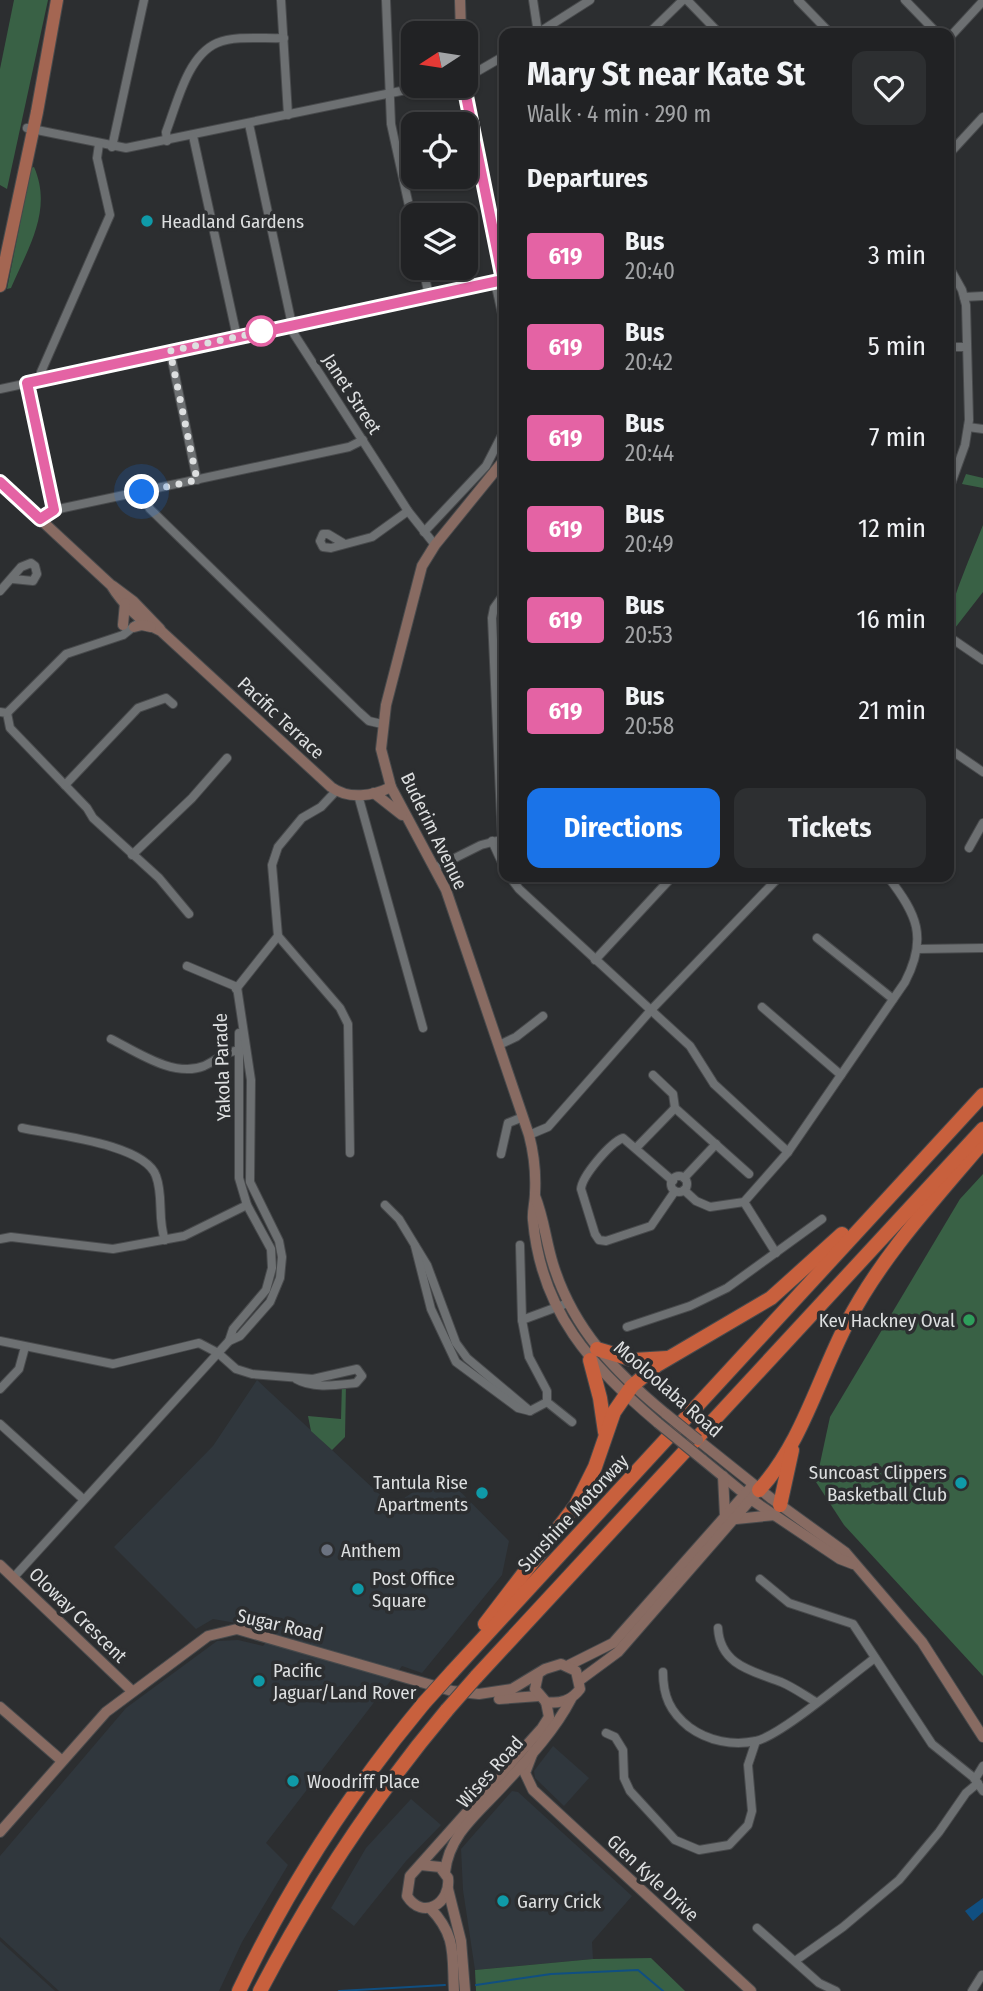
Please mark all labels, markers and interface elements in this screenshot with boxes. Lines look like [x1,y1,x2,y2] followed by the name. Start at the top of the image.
[401,21,478,98] north arrow
[401,21,478,280] map controls
[852,51,926,125] button: heart
[527,54,805,94] text: Mary St near Kate St
[527,100,711,128] text: Walk · 4 min · 290 m
[401,112,478,189] button: locate
[527,163,648,194] text: Departures
[401,203,478,280] button: layers
[161,210,304,233] place label: Headland Gardens
[139,213,155,229] marker: Headland Gardens
[625,226,664,257] text: Bus
[868,240,926,271] text: 3 min
[549,242,582,270] text: 619
[625,257,675,285] text: 20:40
[246,316,276,346] unlabelled marker
[625,317,664,348] text: Bus
[868,331,926,362] text: 5 min
[549,333,582,361] text: 619
[625,348,673,376] text: 20:42
[317,349,387,439] street label: Janet Street
[625,408,664,439] text: Bus
[869,422,926,453] text: 7 min
[549,424,582,452] text: 619
[625,439,674,467] text: 20:44
[124,474,159,509] your location
[625,499,664,530] text: Bus
[858,513,926,544] text: 12 min
[549,515,582,543] text: 619
[625,530,674,558] text: 20:49
[625,590,664,621] text: Bus
[857,604,926,635] text: 16 min
[549,606,582,634] text: 619
[625,621,673,649] text: 20:53
[233,672,329,764] street label: Pacific Terrace
[625,681,664,712] text: Bus
[859,695,926,726] text: 21 min
[549,697,582,725] text: 619
[625,712,674,740] text: 20:58
[396,769,472,893] street label: Buderim Avenue
[527,788,720,868] button: Directions
[734,788,926,868] button: Tickets
[209,1013,235,1121] street label: Yakola Parade
[819,1309,955,1332] place label: Kev Hackney Oval
[961,1312,977,1328] marker: Kev Hackney Oval
[609,1336,727,1442] street label: Mooloolaba Road
[513,1449,634,1576] street label: Sunshine Motorway
[809,1461,947,1506] place label: Suncoast Clippers Basketball Club
[373,1471,468,1516] place label: Tantula Rise Apartments
[953,1475,969,1491] marker: Suncoast Clippers Basketball Club
[474,1485,490,1501] marker: Tantula Rise Apartments
[341,1539,401,1562] place label: Anthem
[319,1542,335,1558] marker: Anthem
[24,1562,132,1668] street label: Oloway Crescent
[372,1567,455,1612] place label: Post Office Square
[350,1581,366,1597] marker: Post Office Square
[235,1604,325,1646] street label: Sugar Road
[273,1659,417,1704] place label: Pacific Jaguar/Land Rover
[251,1673,267,1689] marker: Pacific Jaguar/Land Rover
[452,1731,528,1813] street label: Wises Road
[307,1770,420,1793] place label: Woodriff Place
[285,1773,301,1789] marker: Woodriff Place
[602,1830,704,1926] street label: Glen Kyle Drive
[517,1890,601,1913] place label: Garry Crick
[495,1893,511,1909] marker: Garry Crick

